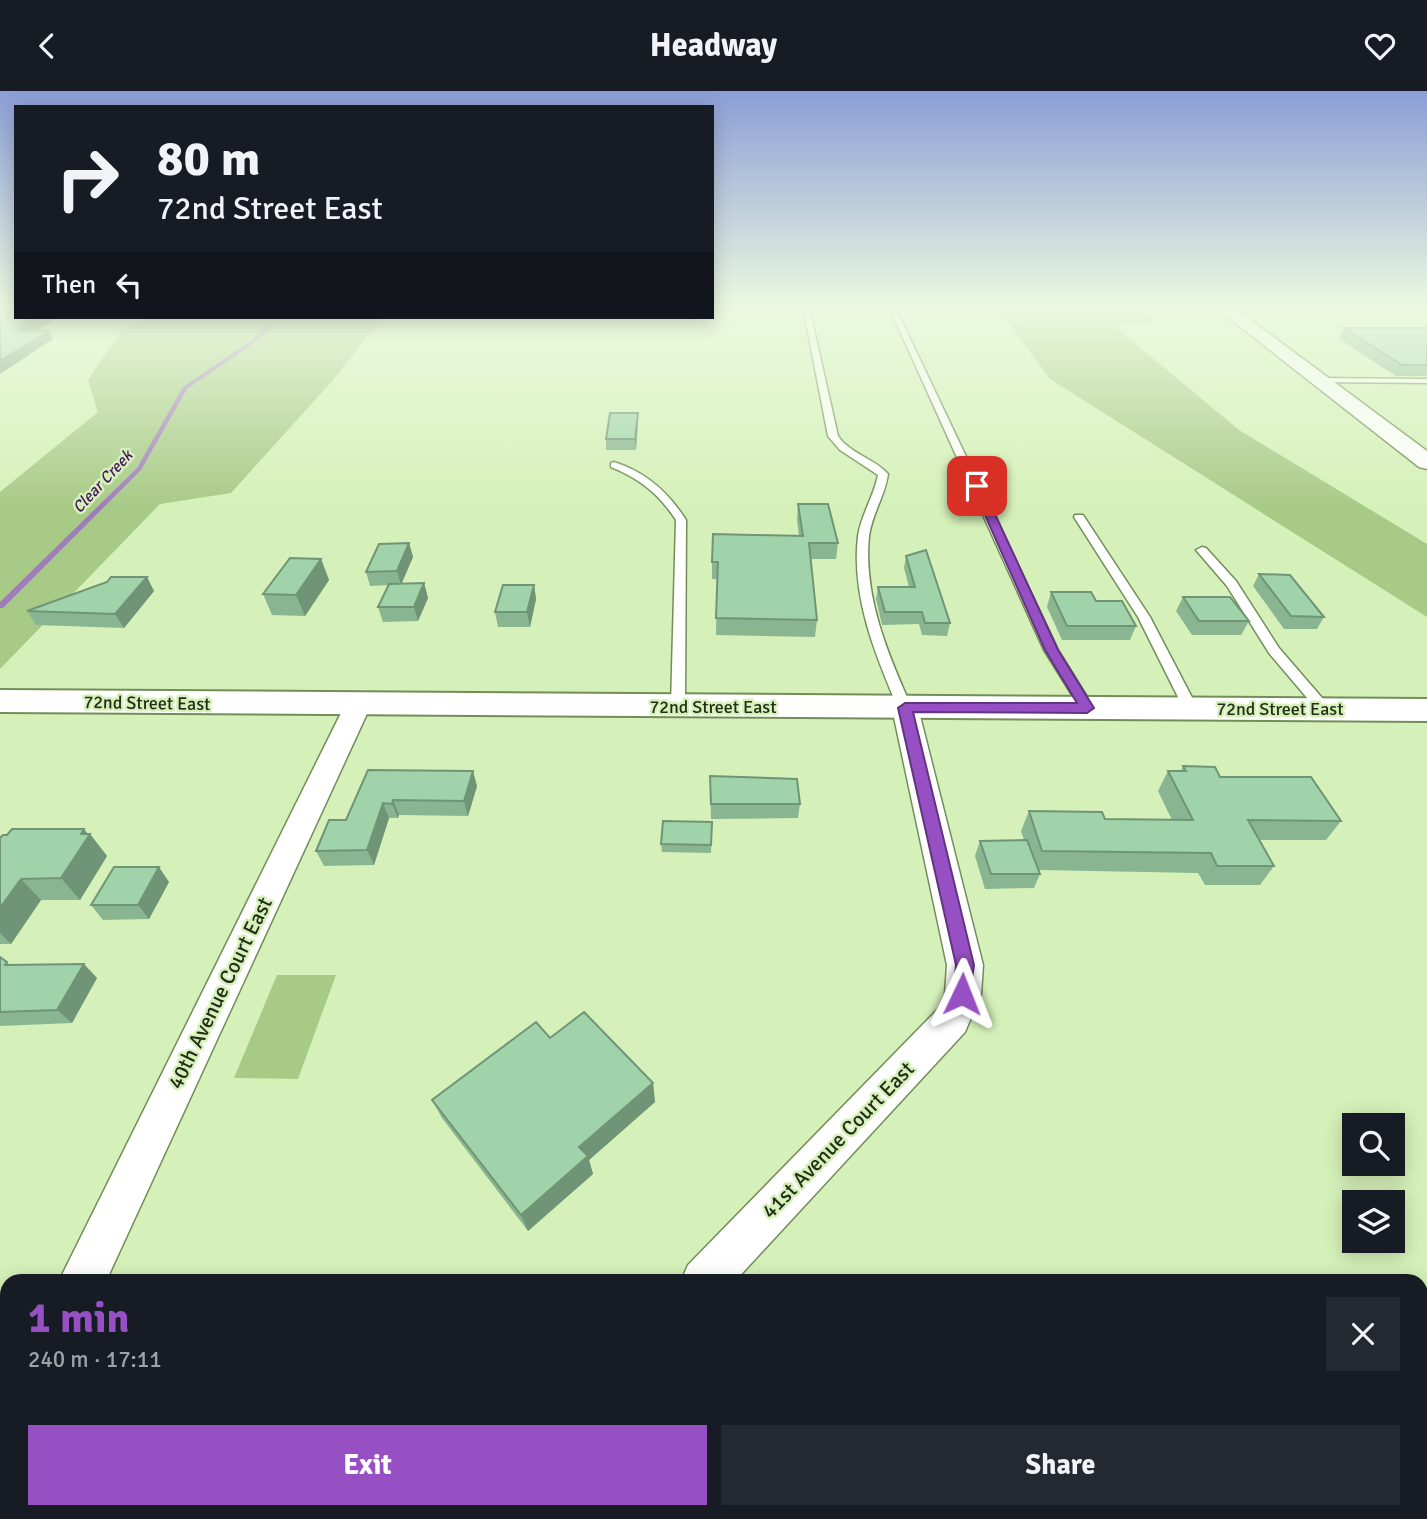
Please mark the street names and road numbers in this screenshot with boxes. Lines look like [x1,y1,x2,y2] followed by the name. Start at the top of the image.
[83,691,211,715] street label: 72nd Street East
[650,696,776,718] street label: 72nd Street East
[1217,698,1343,720] street label: 72nd Street East
[162,893,278,1093] street label: 40th Avenue Court East
[756,1056,920,1224] street label: 41st Avenue Court East

